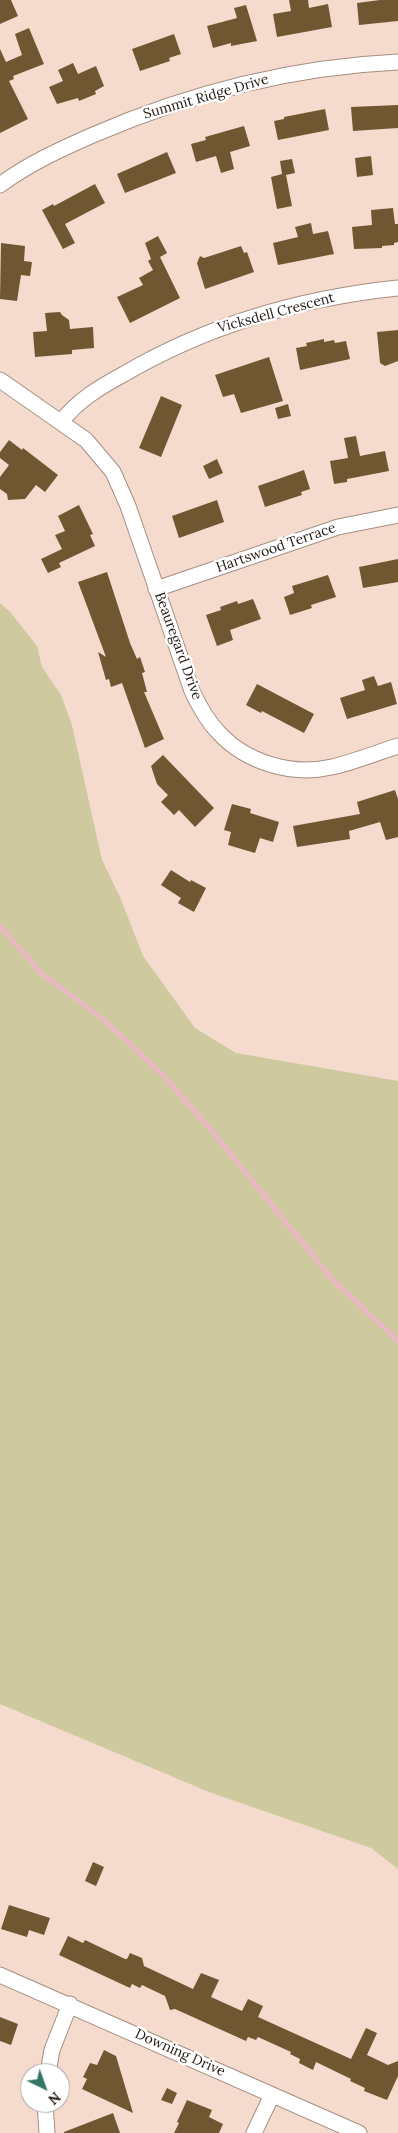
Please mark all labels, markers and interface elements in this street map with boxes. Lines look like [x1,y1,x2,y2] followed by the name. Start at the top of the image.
[141,71,271,123] street label: Summit Ridge Drive
[216,289,336,337] street label: Vicksdell Crescent
[214,520,338,576] street label: Hartswood Terrace
[151,590,205,702] street label: Beauregard Drive
[132,2026,228,2080] street label: Downing Drive
[20,2063,70,2113] north arrow
[44,2088,64,2109] text: N

